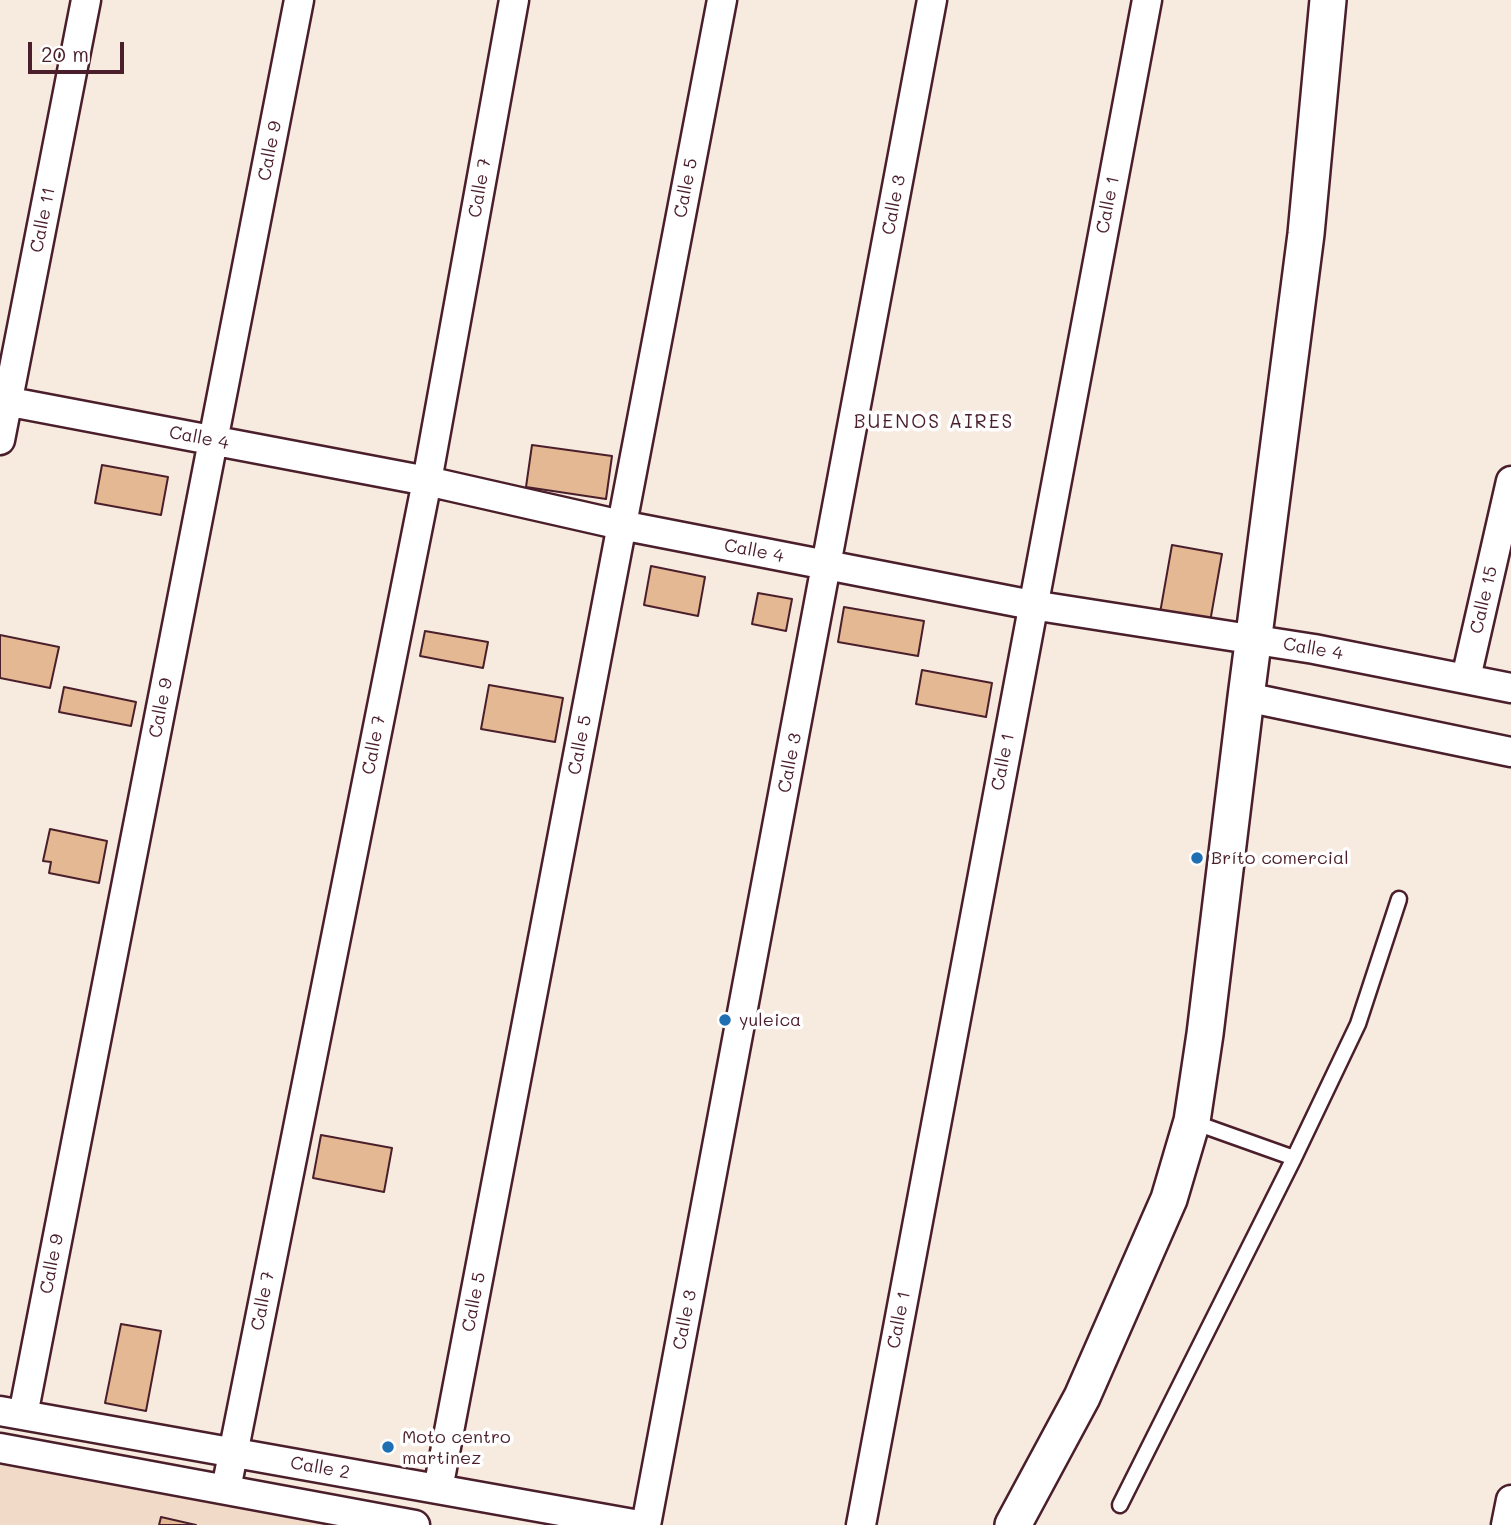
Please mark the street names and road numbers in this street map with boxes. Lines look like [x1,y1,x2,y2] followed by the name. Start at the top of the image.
[254,119,286,183] street label: Calle 9
[670,156,702,220] street label: Calle 5
[464,157,496,219] street label: Calle 7
[878,173,910,237] street label: Calle 3
[1092,174,1124,236] street label: Calle 1
[26,185,60,255] street label: Calle 11
[167,422,231,454] street label: Calle 4
[722,535,786,567] street label: Calle 4
[1466,564,1502,636] street label: Calle 15
[1281,633,1345,665] street label: Calle 4
[145,676,177,740] street label: Calle 9
[358,713,390,777] street label: Calle 7
[564,713,596,777] street label: Calle 5
[774,731,806,795] street label: Calle 3
[987,731,1019,793] street label: Calle 1
[36,1232,68,1296] street label: Calle 9
[247,1269,279,1333] street label: Calle 7
[458,1270,490,1334] street label: Calle 5
[669,1288,701,1352] street label: Calle 3
[883,1289,915,1351] street label: Calle 1
[289,1452,351,1484] street label: Calle 2

